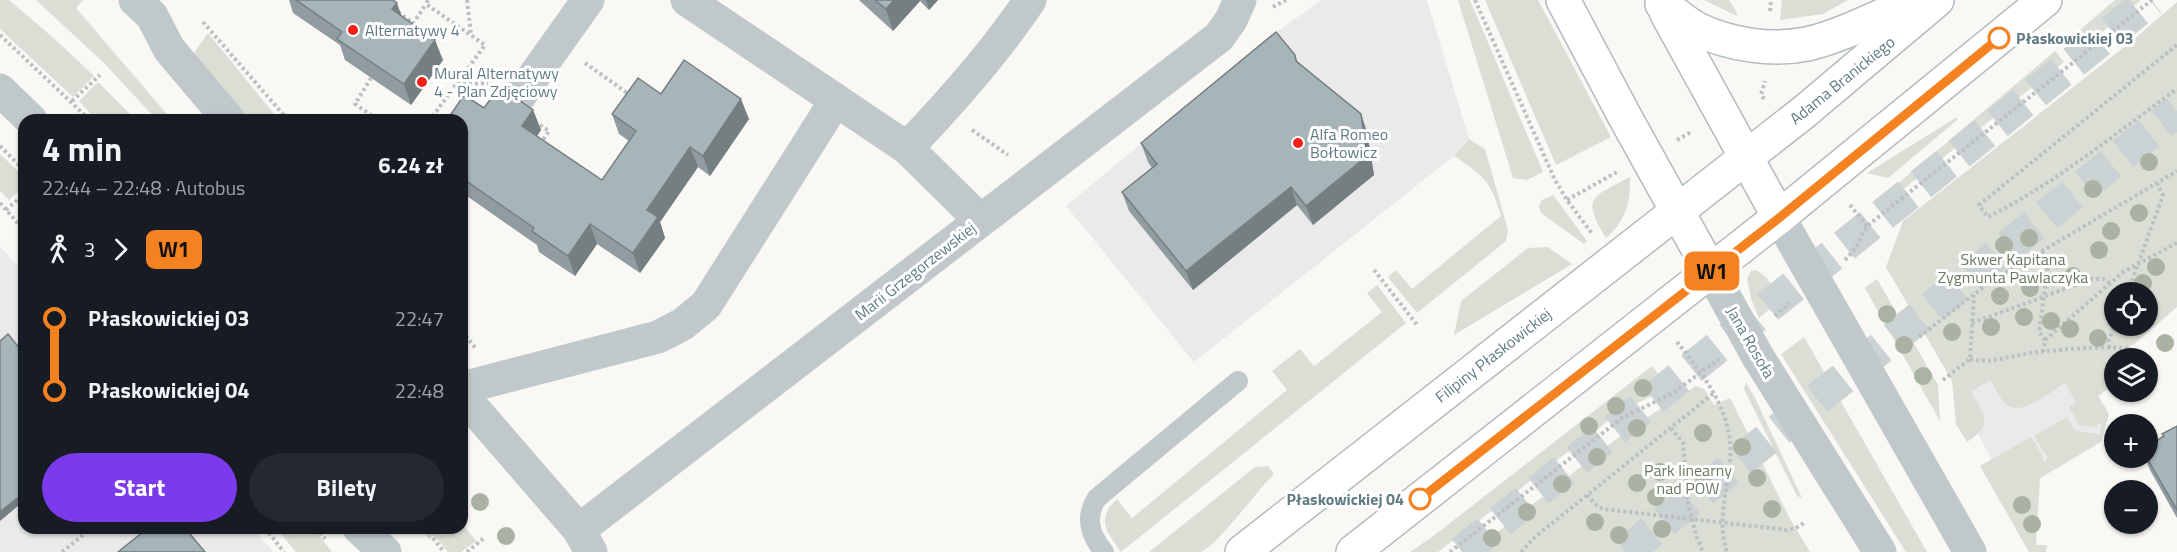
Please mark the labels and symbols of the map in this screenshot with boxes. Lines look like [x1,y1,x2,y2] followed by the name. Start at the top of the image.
[365,18,460,42] place label: Alternatywy 4
[346,23,360,37] marker: Alternatywy 4
[2016,26,2134,50] place label: Płaskowickiej 03
[1988,27,2010,49] marker: Płaskowickiej 03
[1784,30,1900,130] street label: Adama Branickiego
[434,61,559,103] place label: Mural Alternatywy 4 - Plan Zdjęciowy
[415,75,429,89] marker: Mural Alternatywy 4 - Plan Zdjęciowy
[1310,122,1388,164] place label: Alfa Romeo Bołtowicz
[1291,136,1305,150] marker: Alfa Romeo Bołtowicz
[849,216,981,326] street label: Marii Grzegorzewskiej
[1938,247,2088,289] park label: Skwer Kapitana Zygmunta Pawlaczyka
[1685,252,1739,290] line badge: W1
[1721,301,1781,383] street label: Jana Rosoła
[1430,302,1556,408] street label: Filipiny Płaskowickiej
[1644,458,1732,500] park label: Park linearny nad POW
[1286,487,1404,511] place label: Płaskowickiej 04
[1409,488,1431,510] marker: Płaskowickiej 04

